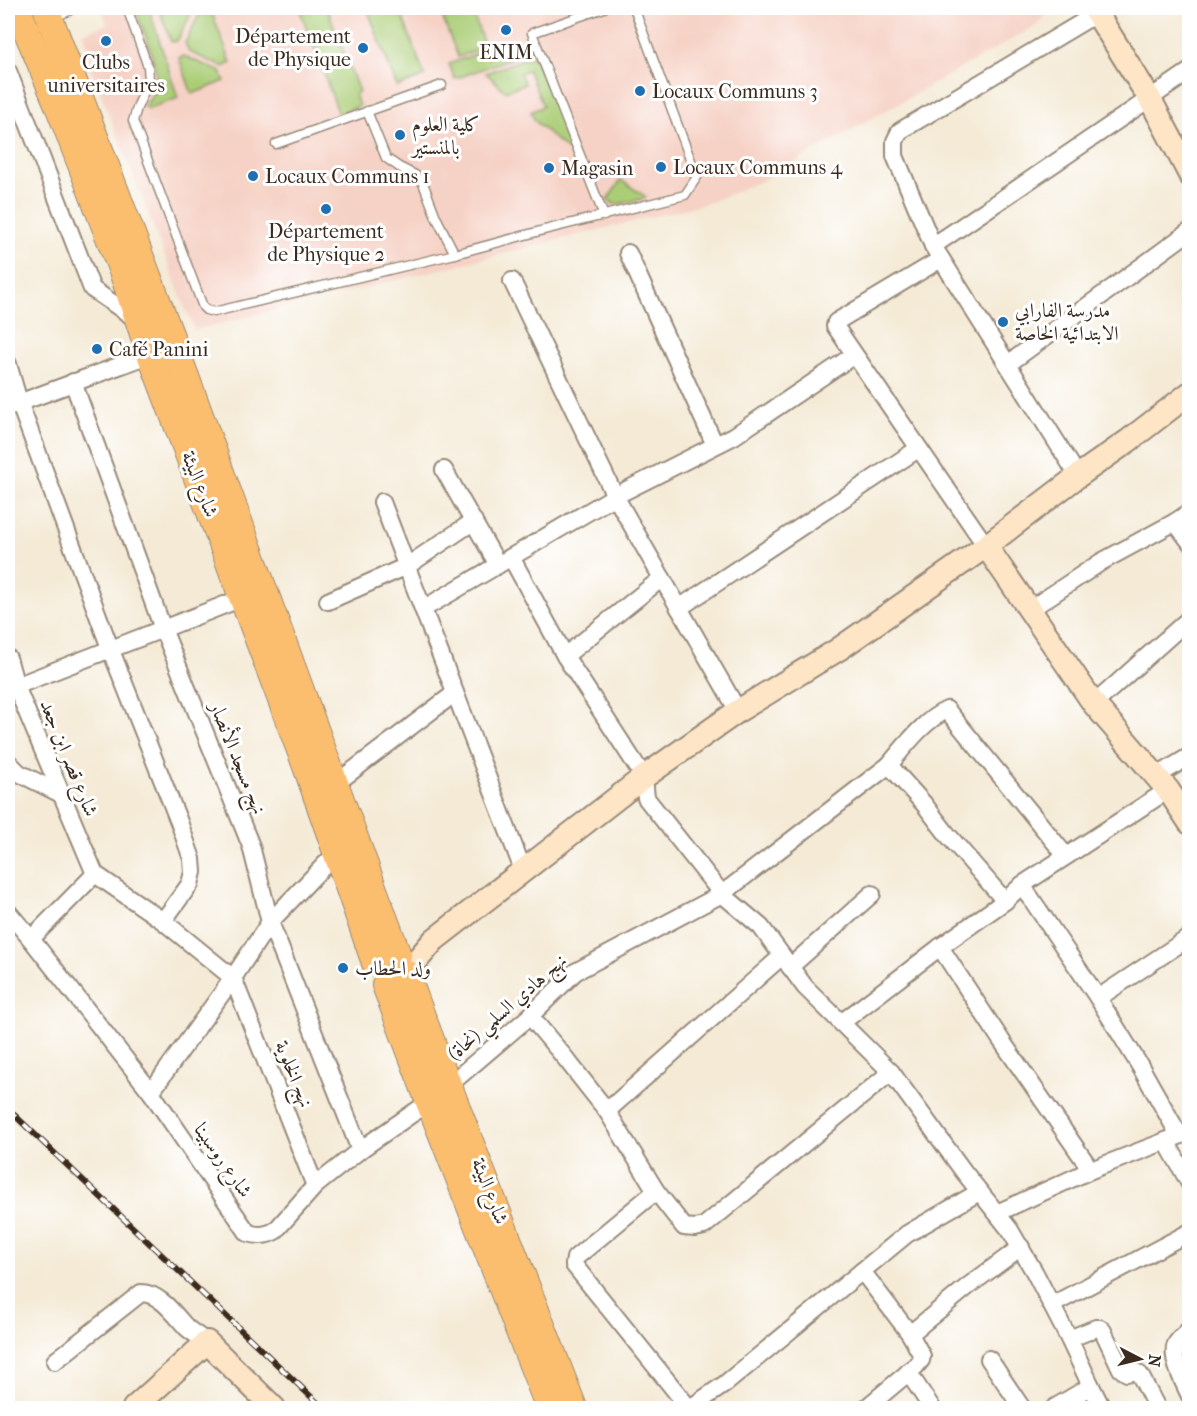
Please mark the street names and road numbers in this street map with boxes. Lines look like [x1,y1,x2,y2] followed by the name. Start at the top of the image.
[171,448,223,523] street label: شارع البيئة
[199,695,275,820] street label: نهج مسجد الأنصار
[30,696,103,822] street label: شارع قصر ابن جعد
[443,949,576,1070] street label: نهج هادي السلمي (نحاة)
[265,1037,318,1113] street label: نهج الخلوية
[184,1118,257,1205] street label: شارع روسبينا
[461,1155,513,1230] street label: شارع البيئة

